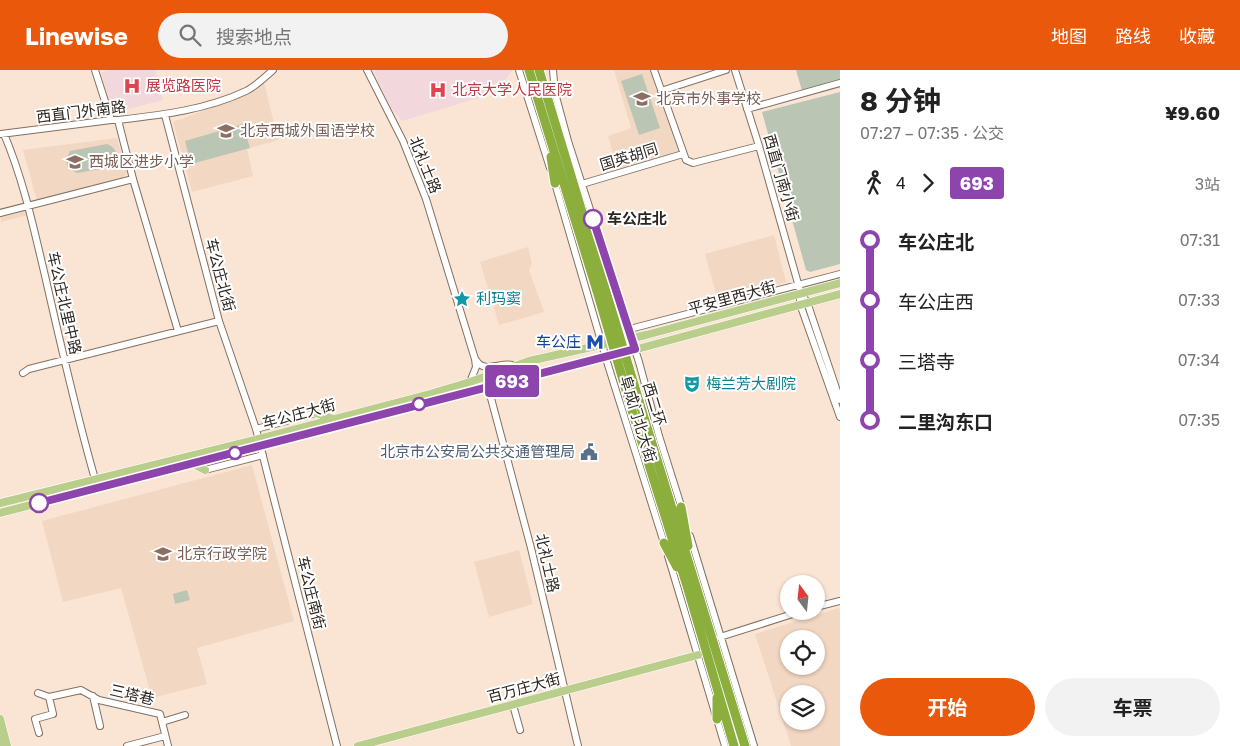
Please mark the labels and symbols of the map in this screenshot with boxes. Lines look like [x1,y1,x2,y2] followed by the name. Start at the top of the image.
[122,76,142,96] hospital icon: 展览路医院
[146,76,221,94] place label: 展览路医院
[428,80,448,100] hospital icon: 北京大学人民医院
[452,80,572,98] place label: 北京大学人民医院
[632,89,652,109] school or university icon: 北京市外事学校
[656,89,761,107] place label: 北京市外事学校
[35,97,127,125] street label: 西直门外南路
[216,121,236,141] school or university icon: 北京西城外国语学校
[240,121,375,139] place label: 北京西城外国语学校
[761,132,803,223] street label: 西直门南小街
[406,133,446,196] street label: 北礼士路
[597,139,660,173] street label: 国英胡同
[65,152,85,172] school or university icon: 西城区进步小学
[89,152,194,170] place label: 西城区进步小学
[583,209,603,229] marker: 车公庄北
[607,209,667,227] place label: 车公庄北
[203,236,239,313] street label: 车公庄北街
[44,250,86,356] street label: 车公庄北里中路
[686,277,778,317] street label: 平安里西大街
[452,289,472,309] place icon: 利玛窦
[476,289,521,307] place label: 利玛窦
[536,332,581,350] place label: 车公庄
[585,332,605,352] metro station icon: 车公庄
[483,365,541,397] line badge: 693
[617,373,661,464] street label: 阜成门北大街
[682,374,702,394] theatre icon: 梅兰芳大剧院
[706,374,796,392] place label: 梅兰芳大剧院
[640,380,670,428] street label: 西二环
[260,395,337,431] street label: 车公庄大街
[412,397,426,411] unlabelled marker
[380,442,575,460] place label: 北京市公安局公共交通管理局
[579,442,599,462] public building icon: 北京市公安局公共交通管理局
[228,446,242,460] unlabelled marker
[29,493,49,513] unlabelled marker
[532,532,563,594] street label: 北礼士路
[153,544,173,564] school or university icon: 北京行政学院
[177,544,267,562] place label: 北京行政学院
[294,554,330,631] street label: 车公庄南街
[780,575,825,620] north arrow
[485,669,562,705] street label: 百万庄大街
[108,680,156,708] street label: 三塔巷

